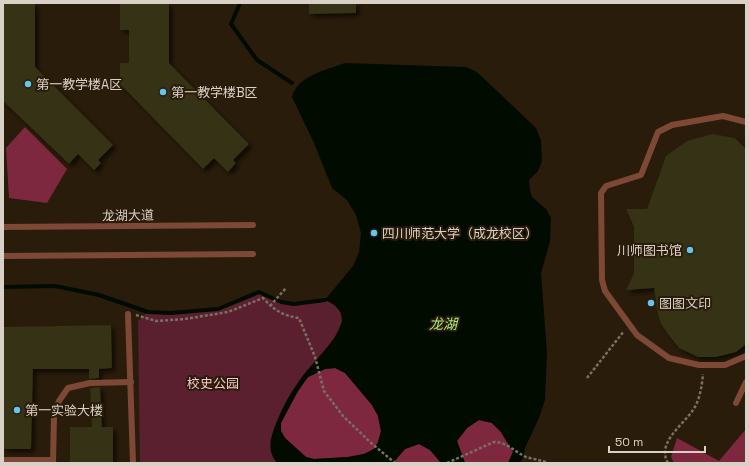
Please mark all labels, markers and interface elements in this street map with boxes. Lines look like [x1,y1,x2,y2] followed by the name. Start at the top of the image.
[36,76,122,93] place label: 第一教学楼A区
[23,79,33,89] marker: 第一教学楼A区
[171,84,258,101] place label: 第一教学楼B区
[158,87,168,97] marker: 第一教学楼B区
[102,207,154,224] street label: 龙湖大道
[382,225,538,242] place label: 四川师范大学（成龙校区）
[369,228,379,238] marker: 四川师范大学（成龙校区）
[617,242,682,259] place label: 川师图书馆
[685,245,695,255] marker: 川师图书馆
[659,295,711,312] place label: 图图文印
[646,298,656,308] marker: 图图文印
[429,315,459,333] water label: 龙湖
[187,375,239,392] park label: 校史公园
[25,402,103,419] place label: 第一实验大楼
[12,405,22,415] marker: 第一实验大楼
[609,428,705,454] scale bar
[615,434,643,450] text: 50 m

